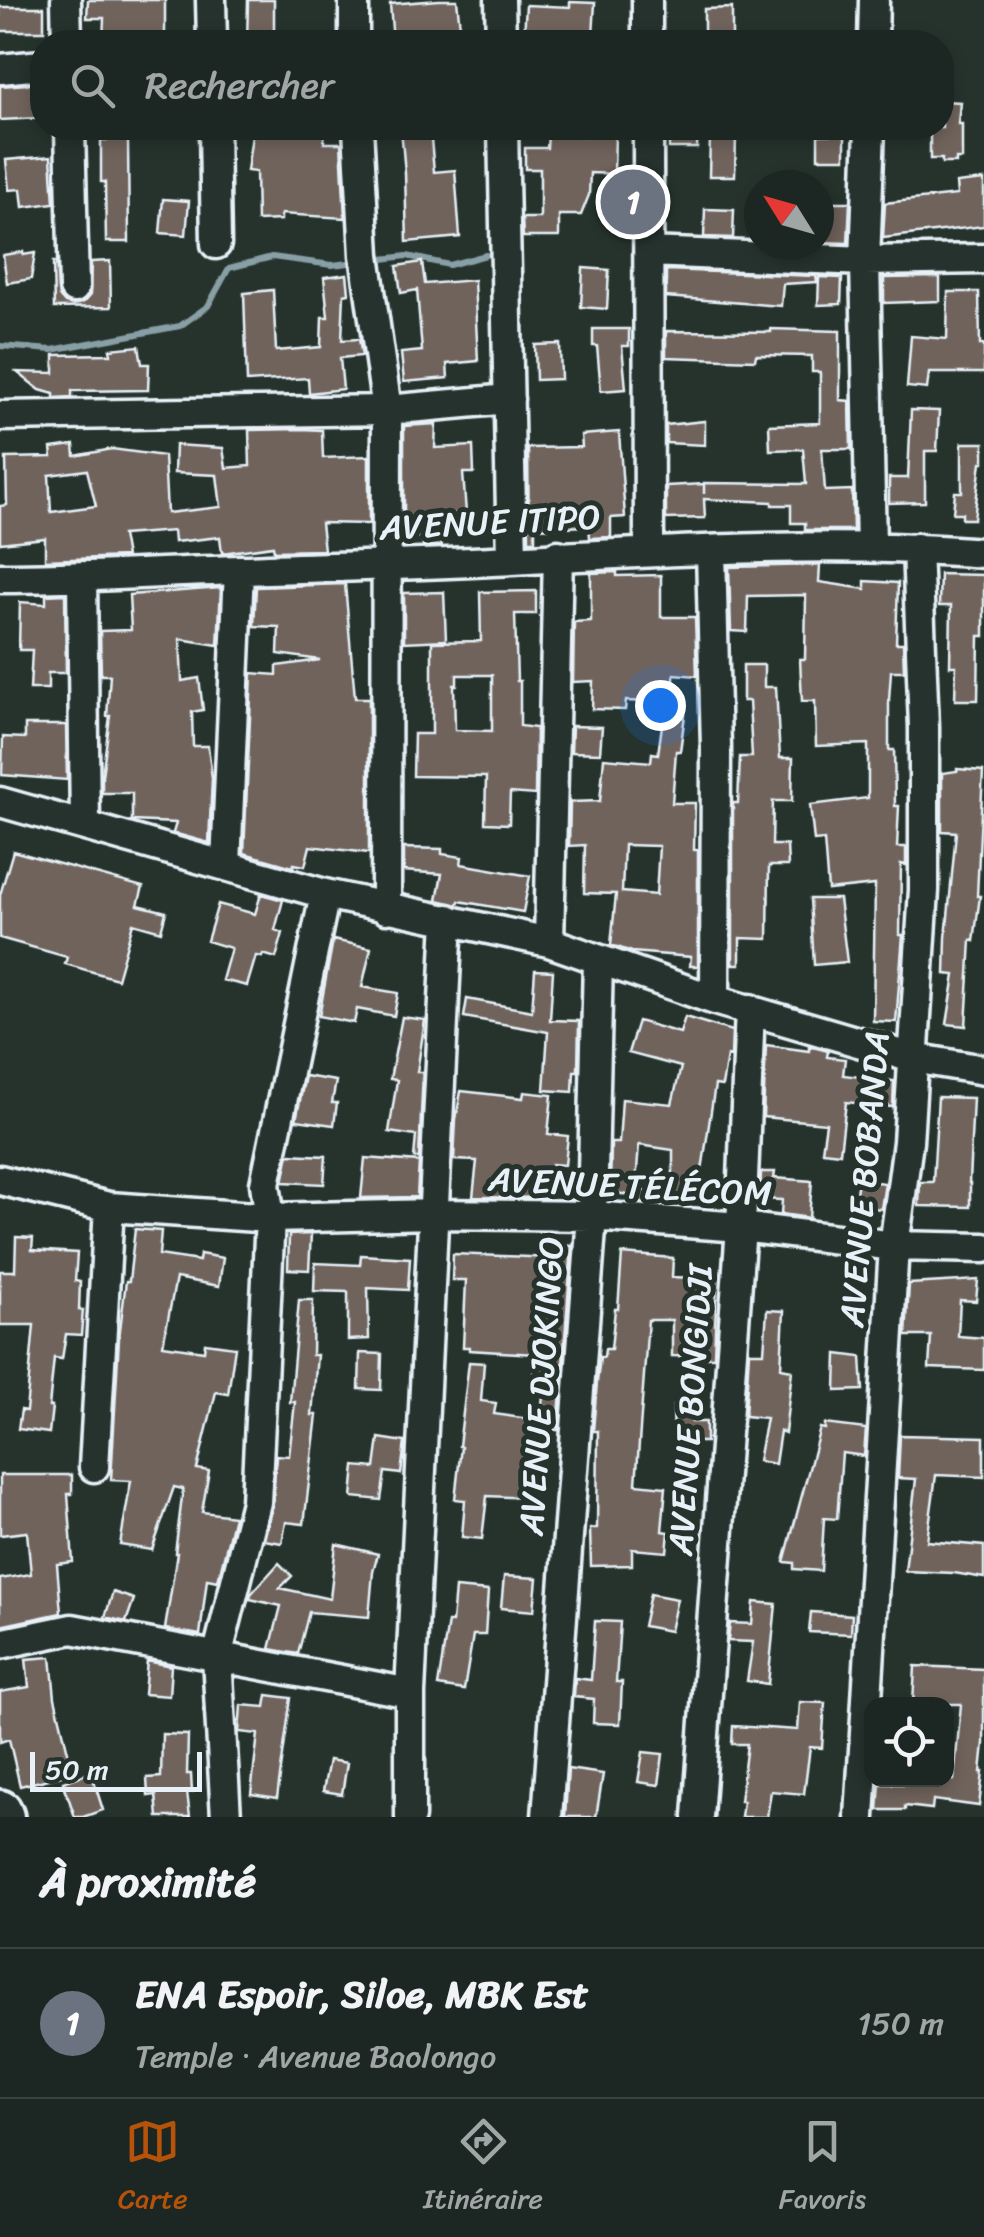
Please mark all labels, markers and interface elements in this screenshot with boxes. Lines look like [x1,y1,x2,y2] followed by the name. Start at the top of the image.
[30,30,954,140] search box
[145,52,334,119] text: Rechercher
[65,58,120,113] icon: search
[600,164,666,240] pin: 1
[744,170,834,260] north arrow
[377,485,602,559] street label: AVENUE ITIPO
[635,680,686,731] your location
[820,1028,908,1331] street label: AVENUE BOBANDA
[486,1148,773,1224] street label: AVENUE TÉLÉCOM
[500,1234,582,1539] street label: AVENUE DJOKINGO
[649,1260,731,1559] street label: AVENUE BONGIDJI
[864,1697,954,1787] map controls
[864,1697,954,1787] button: locate
[45,1745,109,1794] text: 50 m
[30,1747,202,1792] scale bar
[40,1845,256,1919] text: À proximité
[135,1961,589,2028] text: ENA Espoir, Siloe, MBK Est
[66,1995,79,2052] text: 1
[858,1995,944,2052] text: 150 m
[135,2028,496,2085] text: Temple · Avenue Baolongo
[118,2114,188,2223] tab: Carte
[423,2114,543,2223] tab: Itinéraire
[779,2114,866,2223] tab: Favoris

